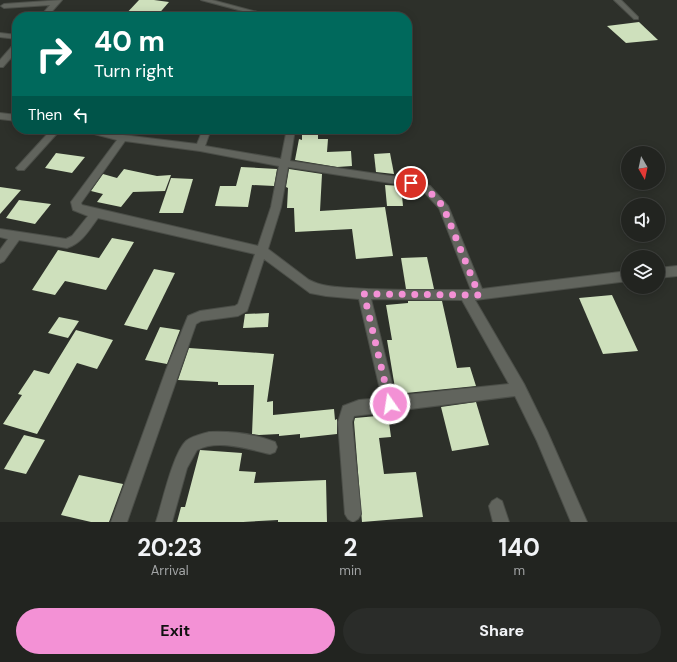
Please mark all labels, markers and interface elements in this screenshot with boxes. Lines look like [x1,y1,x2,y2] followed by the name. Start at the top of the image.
[94,23,165,60] text: 40 m
[28,28,80,80] icon: right
[94,59,174,83] text: Turn right
[70,104,92,126] icon: left
[28,105,62,125] text: Then
[621,146,665,190] north arrow
[621,146,665,294] map controls
[394,166,428,200] pin
[400,172,422,194] icon: arrive
[621,198,665,242] button: sound
[621,250,665,294] button: layers
[369,383,411,425] position arrow
[137,532,202,563] text: 20:23
[343,532,357,563] text: 2
[499,532,540,563] text: 140
[151,562,189,579] text: Arrival
[339,562,361,579] text: min
[513,562,525,579] text: m
[16,608,335,654] button: Exit
[343,608,661,654] button: Share

